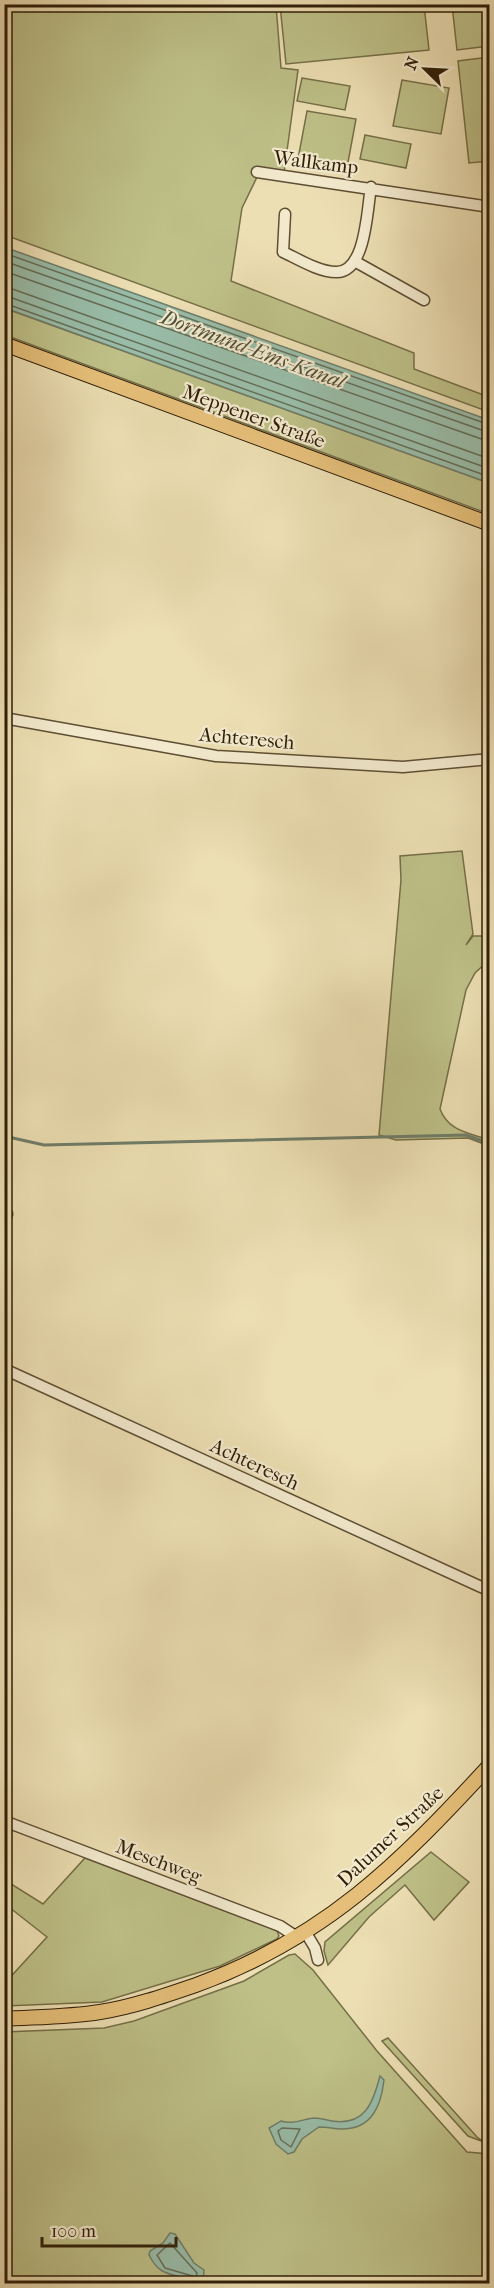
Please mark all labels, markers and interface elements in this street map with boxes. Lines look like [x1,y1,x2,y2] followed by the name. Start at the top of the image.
[395,39,455,99] north arrow
[401,53,423,73] text: N
[271,146,360,179] street label: Wallkamp
[156,304,351,394] water label: Dortmund-Ems-Kanal
[179,380,328,453] street label: Meppener Straße
[197,723,296,754] street label: Achteresch
[206,1433,304,1495] street label: Achteresch
[333,1781,448,1891] street label: Dalumer Straße
[113,1835,205,1888] street label: Meschweg
[42,2210,176,2248] scale bar
[51,2221,96,2242] text: 100 m

